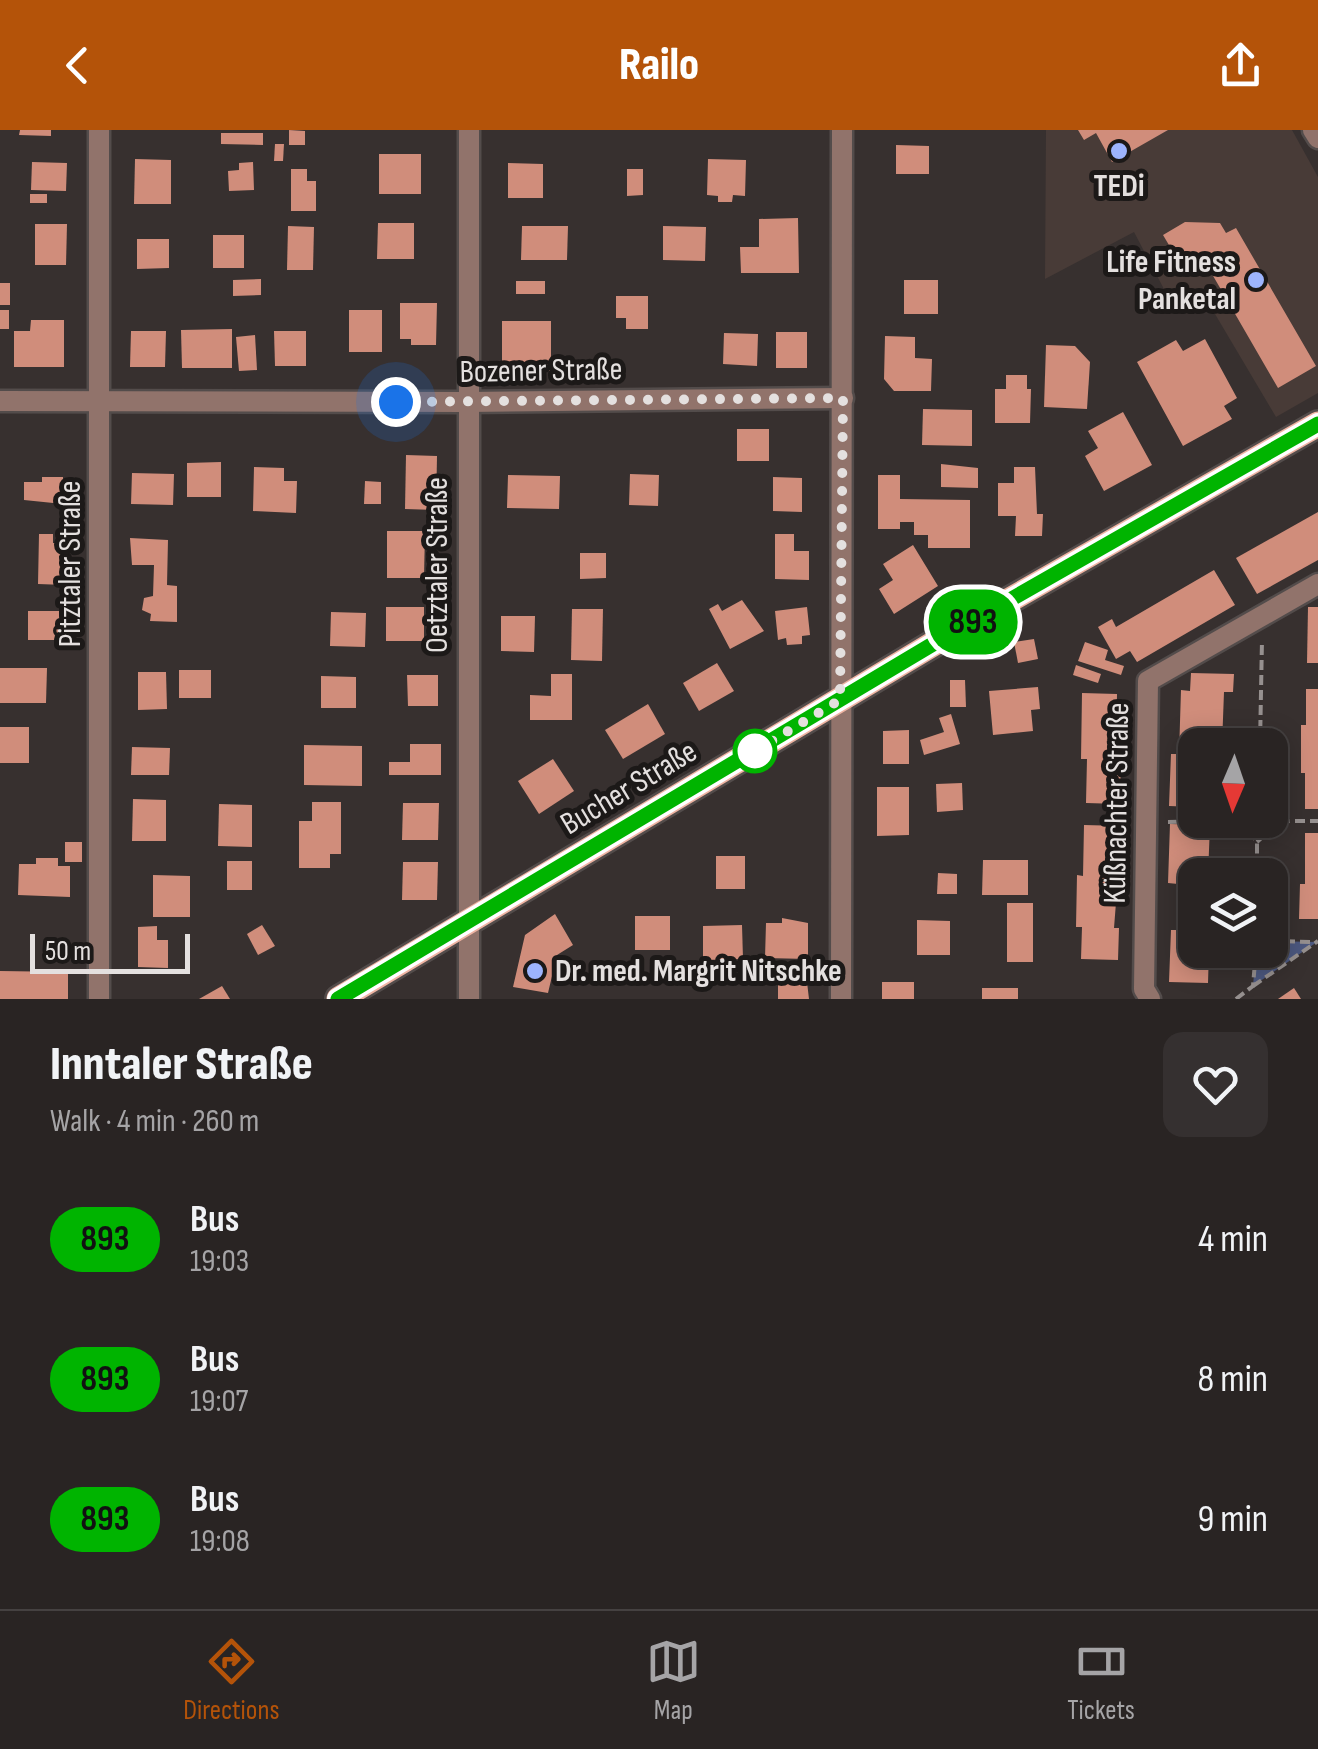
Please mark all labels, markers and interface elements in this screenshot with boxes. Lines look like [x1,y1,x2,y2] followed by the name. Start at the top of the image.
[50,38,105,93] icon: back
[619,38,699,93] text: Railo
[1213,38,1268,93] icon: share
[1108,140,1130,162] marker: TEDi
[1094,167,1144,206] place label: TEDi
[1106,243,1236,319] place label: Life Fitness Panketal
[1245,269,1267,291] marker: Life Fitness Panketal
[459,350,623,392] street label: Bozener Straße
[371,377,421,427] your location
[418,477,457,653] street label: Oetztaler Straße
[51,481,90,647] street label: Pitztaler Straße
[916,590,1030,654] line badge: 893
[949,601,997,644] text: 893
[1096,702,1138,904] street label: Küßnachter Straße
[1178,728,1288,838] north arrow
[1178,728,1288,968] map controls
[734,730,776,772] unlabelled marker
[554,732,704,844] street label: Bucher Straße
[1178,858,1288,968] button: layers
[30,929,190,974] scale bar
[45,935,91,968] text: 50 m
[555,952,842,991] place label: Dr. med. Margrit Nitschke
[524,960,546,982] marker: Dr. med. Margrit Nitschke
[1163,1032,1268,1137] button: heart
[50,1036,313,1093] text: Inntaler Straße
[50,1102,259,1141] text: Walk · 4 min · 260 m
[190,1197,239,1242] text: Bus
[1198,1217,1268,1262] text: 4 min
[81,1218,129,1261] text: 893
[190,1242,249,1281] text: 19:03
[190,1337,239,1382] text: Bus
[1198,1357,1268,1402] text: 8 min
[81,1358,129,1401] text: 893
[190,1382,248,1421] text: 19:07
[190,1477,239,1522] text: Bus
[1197,1497,1268,1542] text: 9 min
[81,1498,129,1541] text: 893
[190,1522,250,1561] text: 19:08
[183,1634,279,1727] tab: Directions
[646,1634,701,1727] tab: Map
[1067,1634,1135,1727] tab: Tickets

